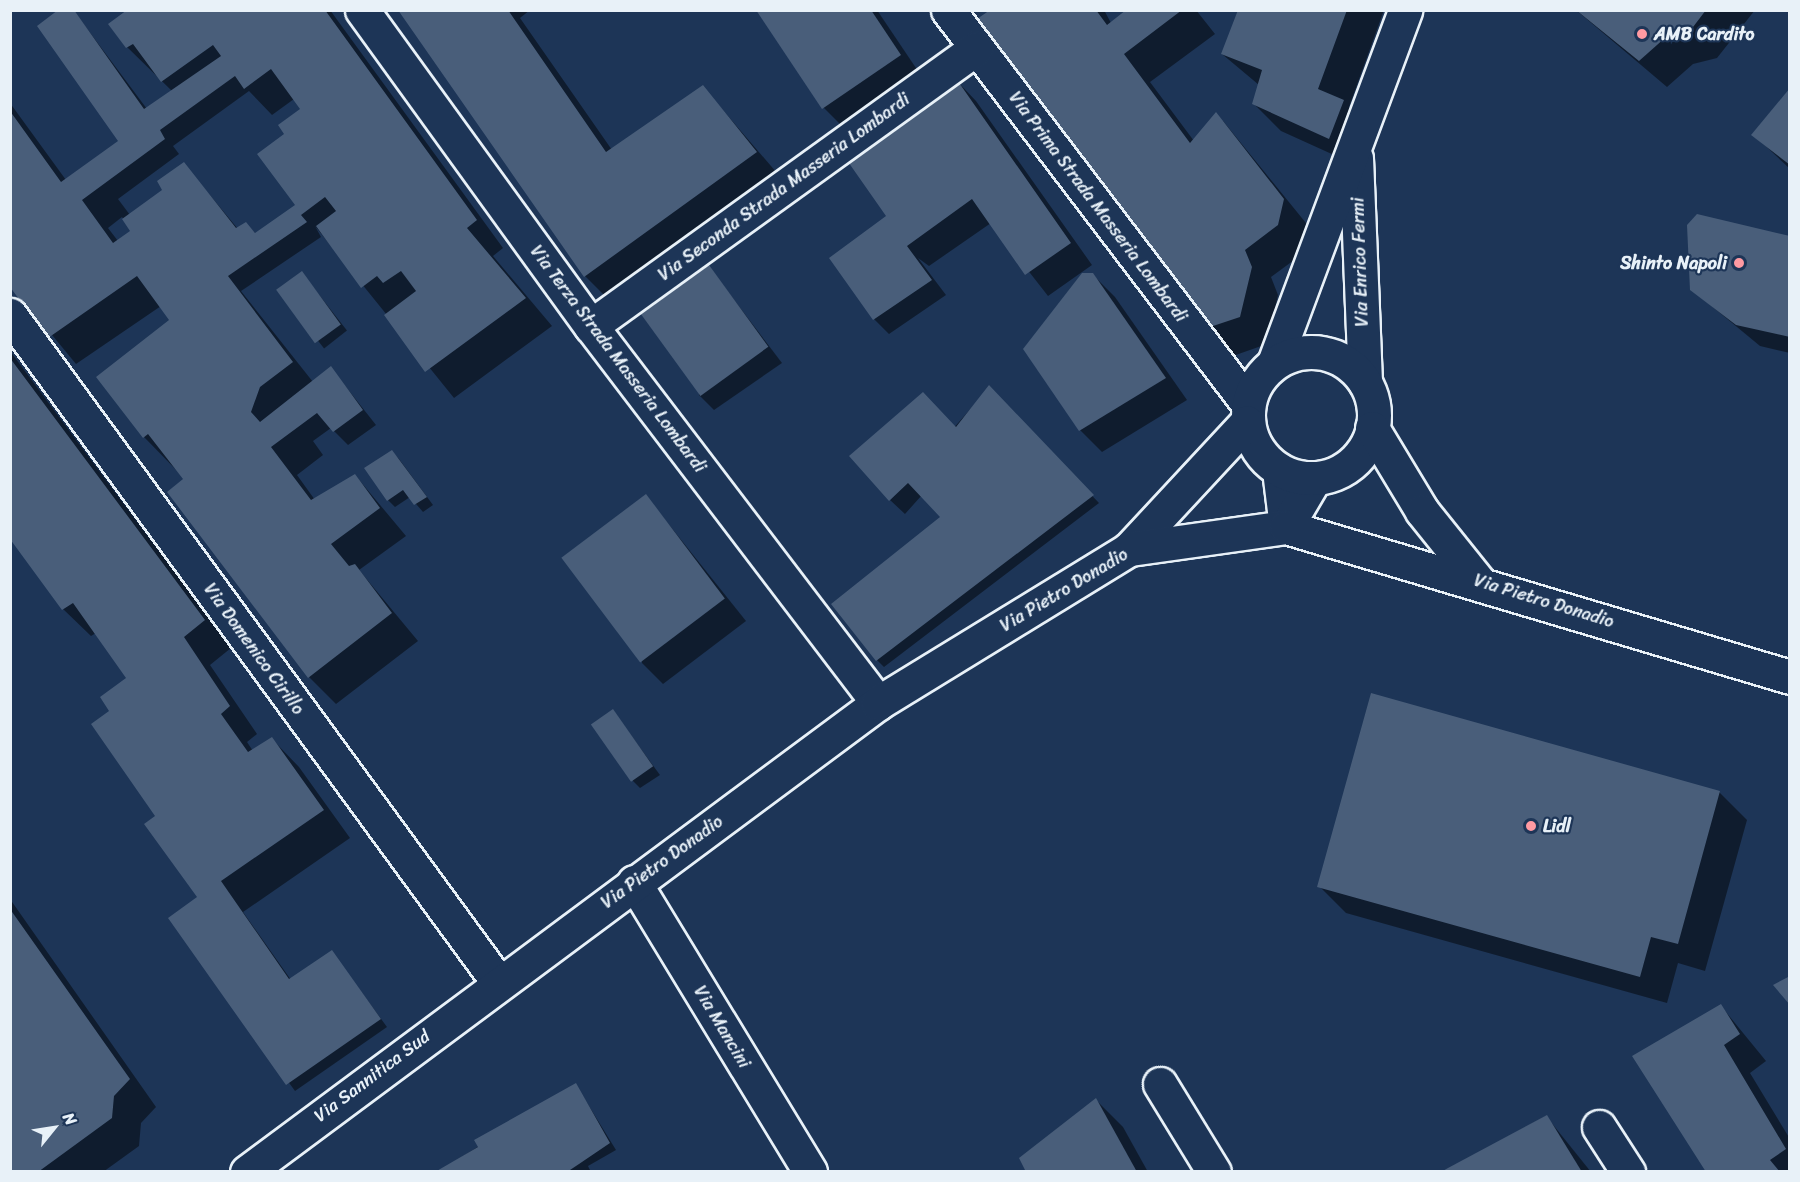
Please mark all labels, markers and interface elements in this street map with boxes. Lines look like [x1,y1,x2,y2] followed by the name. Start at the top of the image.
[1654,23,1755,45] place label: AMB Cardito
[1635,27,1649,41] marker: AMB Cardito
[1003,86,1193,328] street label: Via Prima Strada Masseria Lombardi
[653,88,915,286] street label: Via Seconda Strada Masseria Lombardi
[1347,197,1373,327] street label: Via Enrico Fermi
[524,240,712,478] street label: Via Terza Strada Masseria Lombardi
[1620,252,1727,274] place label: Shinto Napoli
[1732,256,1746,270] marker: Shinto Napoli
[996,543,1132,637] street label: Via Pietro Donadio
[1471,569,1617,633] street label: Via Pietro Donadio
[199,579,309,719] street label: Via Domenico Cirillo
[597,810,727,914] street label: Via Pietro Donadio
[1543,815,1571,837] place label: Lidl
[1524,819,1538,833] marker: Lidl
[689,982,755,1072] street label: Via Mancini
[310,1025,434,1127] street label: Via Sannitica Sud
[24,1098,84,1158] north arrow
[55,1107,85,1131] text: N

